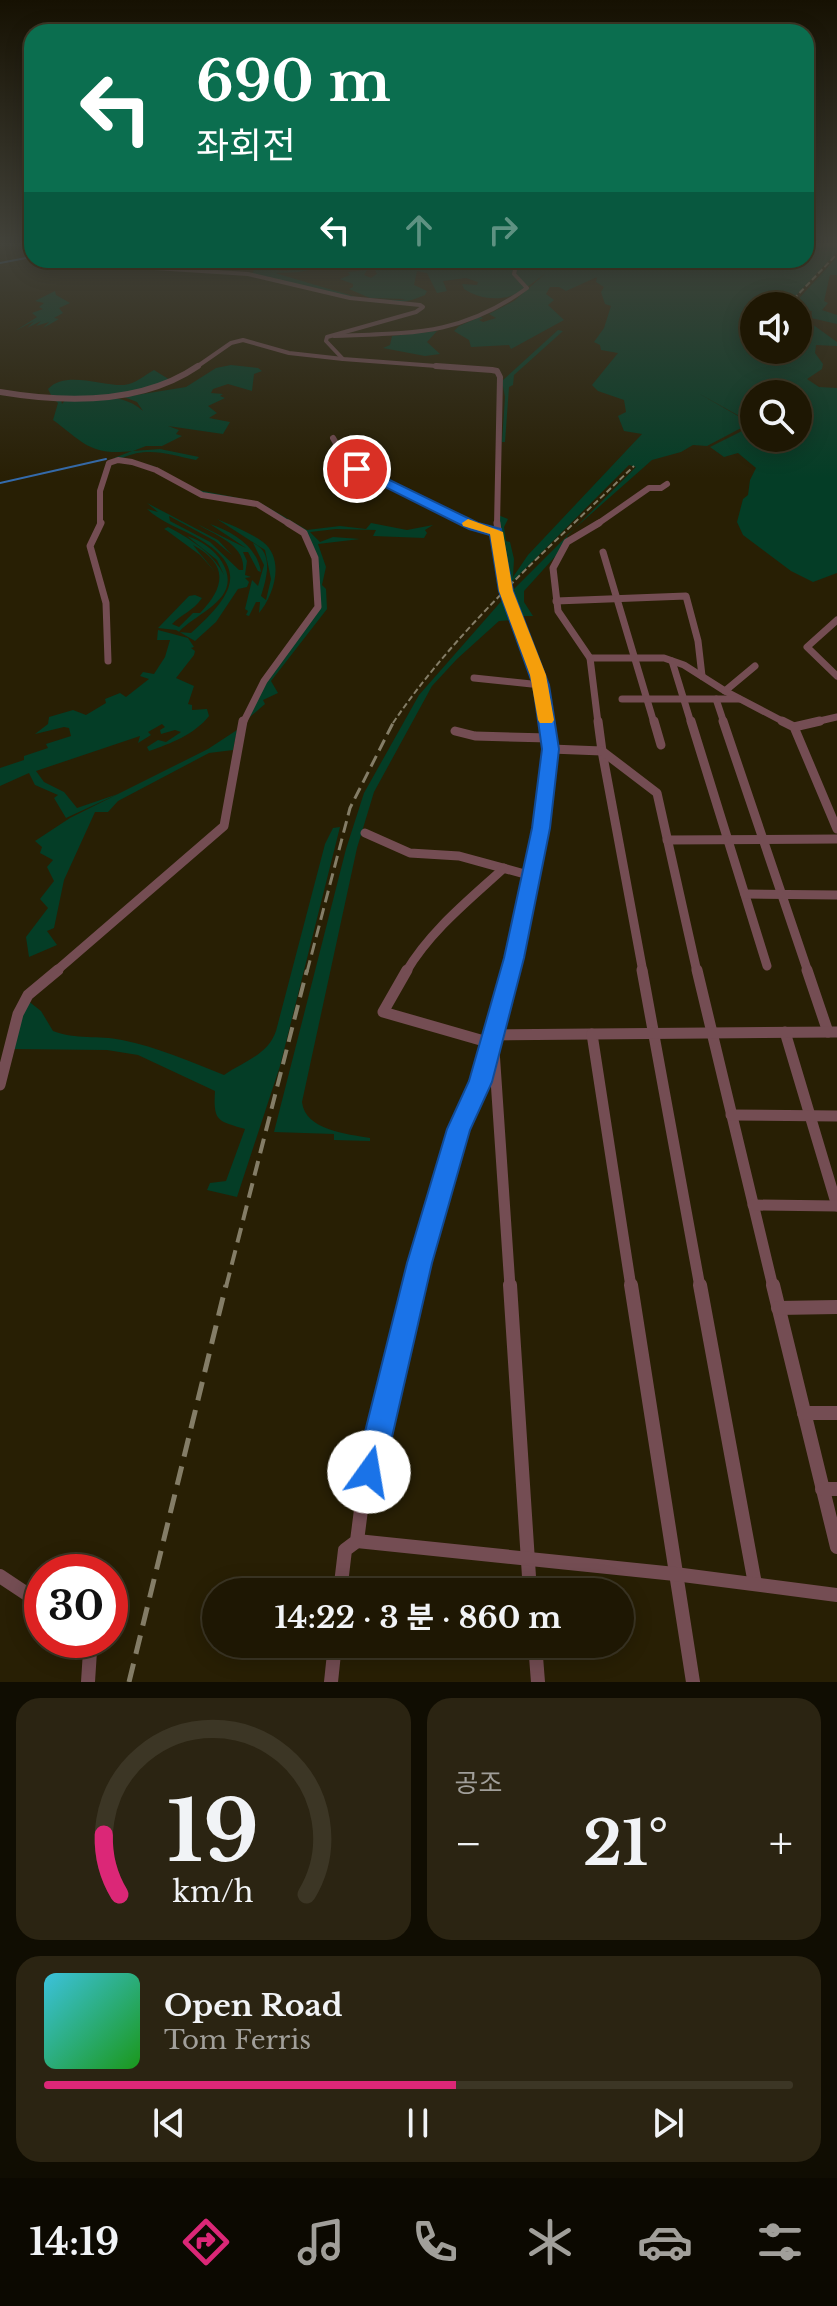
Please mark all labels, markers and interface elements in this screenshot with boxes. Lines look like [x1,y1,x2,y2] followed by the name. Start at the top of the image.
[196,47,391,116] text: 690 m
[64,56,168,160] icon: left
[196,123,295,168] text: 좌회전
[313,208,357,252] icon: left
[397,208,441,252] icon: ahead
[481,208,525,252] icon: right
[740,292,812,452] map controls
[740,292,812,364] button: sound
[740,380,812,452] button: search
[323,435,391,503] pin
[335,447,379,491] icon: arrive
[327,1430,411,1514] position arrow
[24,1554,128,1658] speed limit sign: 30
[274,1599,562,1636] text: 14:22 · 3 분 · 860 m
[455,1767,502,1799] text: 공조
[167,1780,259,1883] text: 19
[583,1807,668,1881] text: 21°
[455,1816,482,1871] text: −
[769,1816,793,1871] text: +
[173,1874,254,1910] text: km/h
[164,1987,343,2024] text: Open Road
[164,2024,311,2056] text: Tom Ferris
[147,2101,191,2145] icon: previous
[396,2101,440,2145] icon: pause
[646,2101,690,2145] icon: next
[178,2214,234,2270] icon: directions
[293,2214,349,2270] icon: music
[407,2214,463,2270] icon: phone
[522,2214,578,2270] icon: climate
[637,2214,693,2270] icon: car
[752,2214,808,2270] icon: filters
[29,2220,119,2265] text: 14:19

